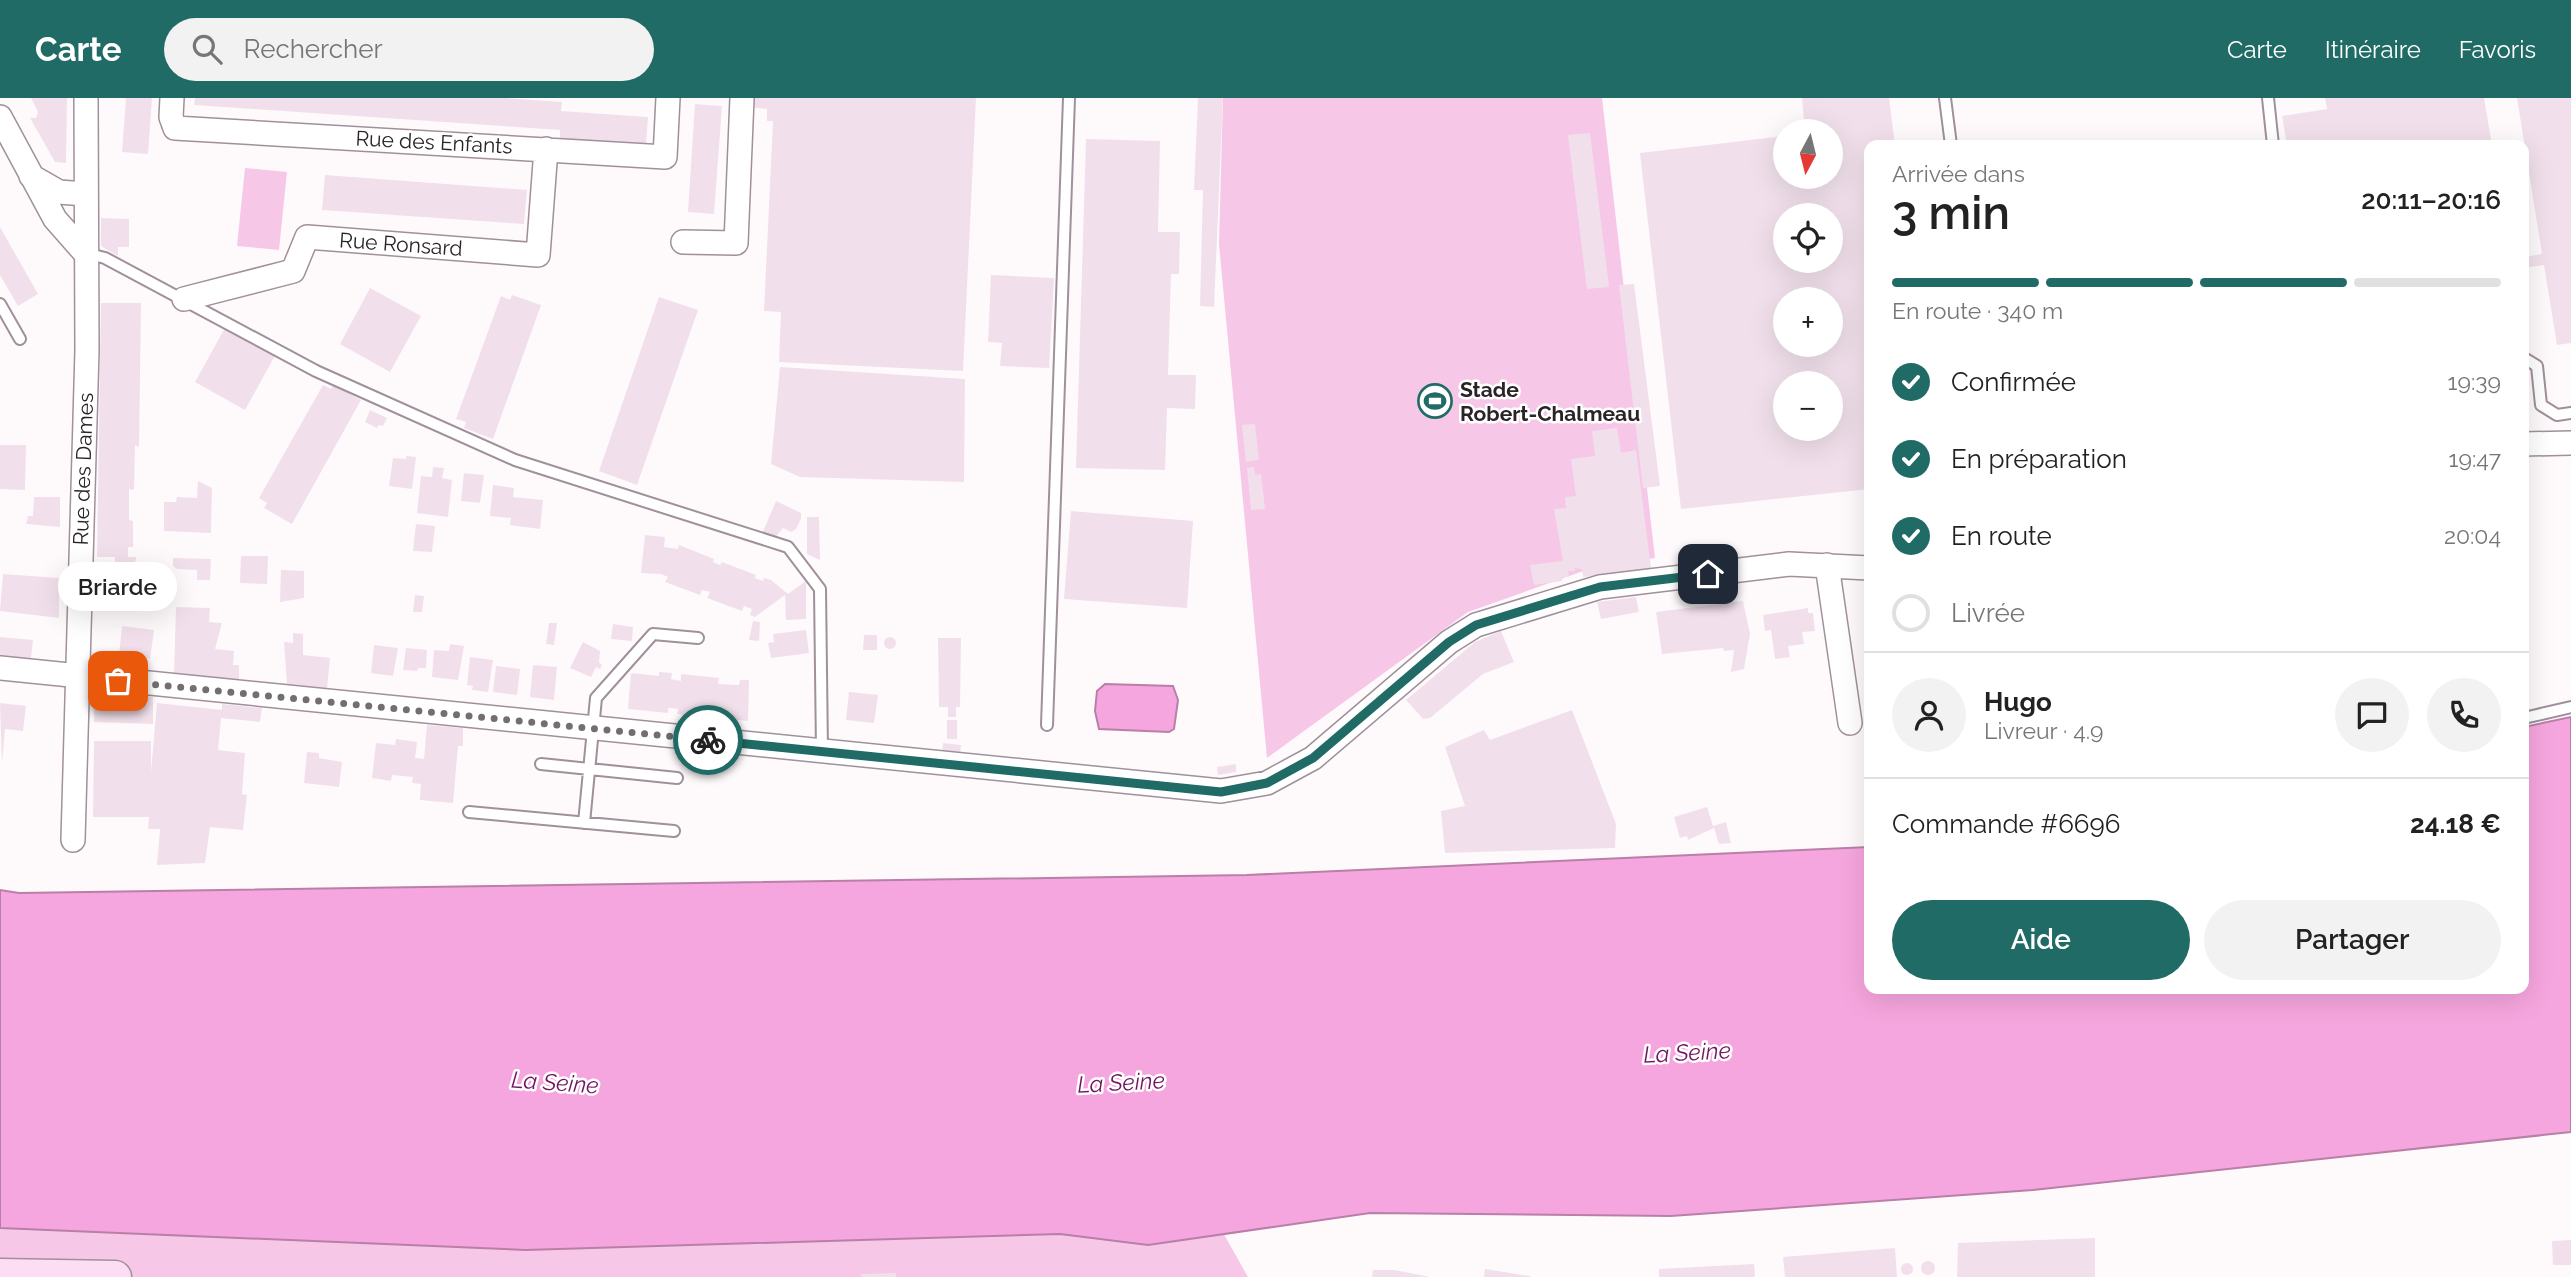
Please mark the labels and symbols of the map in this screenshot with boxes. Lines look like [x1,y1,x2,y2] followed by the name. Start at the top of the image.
[1773,119,1843,189] north arrow
[355,125,513,159] street label: Rue des Enfants
[339,227,463,261] street label: Rue Ronsard
[1460,377,1640,426] place label: Stade Robert-Chalmeau
[1416,382,1454,420] sports icon: Stade Robert-Chalmeau
[68,392,98,546] street label: Rue des Dames
[1678,544,1738,604] pin
[58,562,178,611] callout: Briarde
[88,651,148,711] pin
[673,705,743,775] courier
[1643,1036,1731,1068] water label: La Seine
[510,1065,600,1099] water label: La Seine
[1077,1066,1165,1098] water label: La Seine

